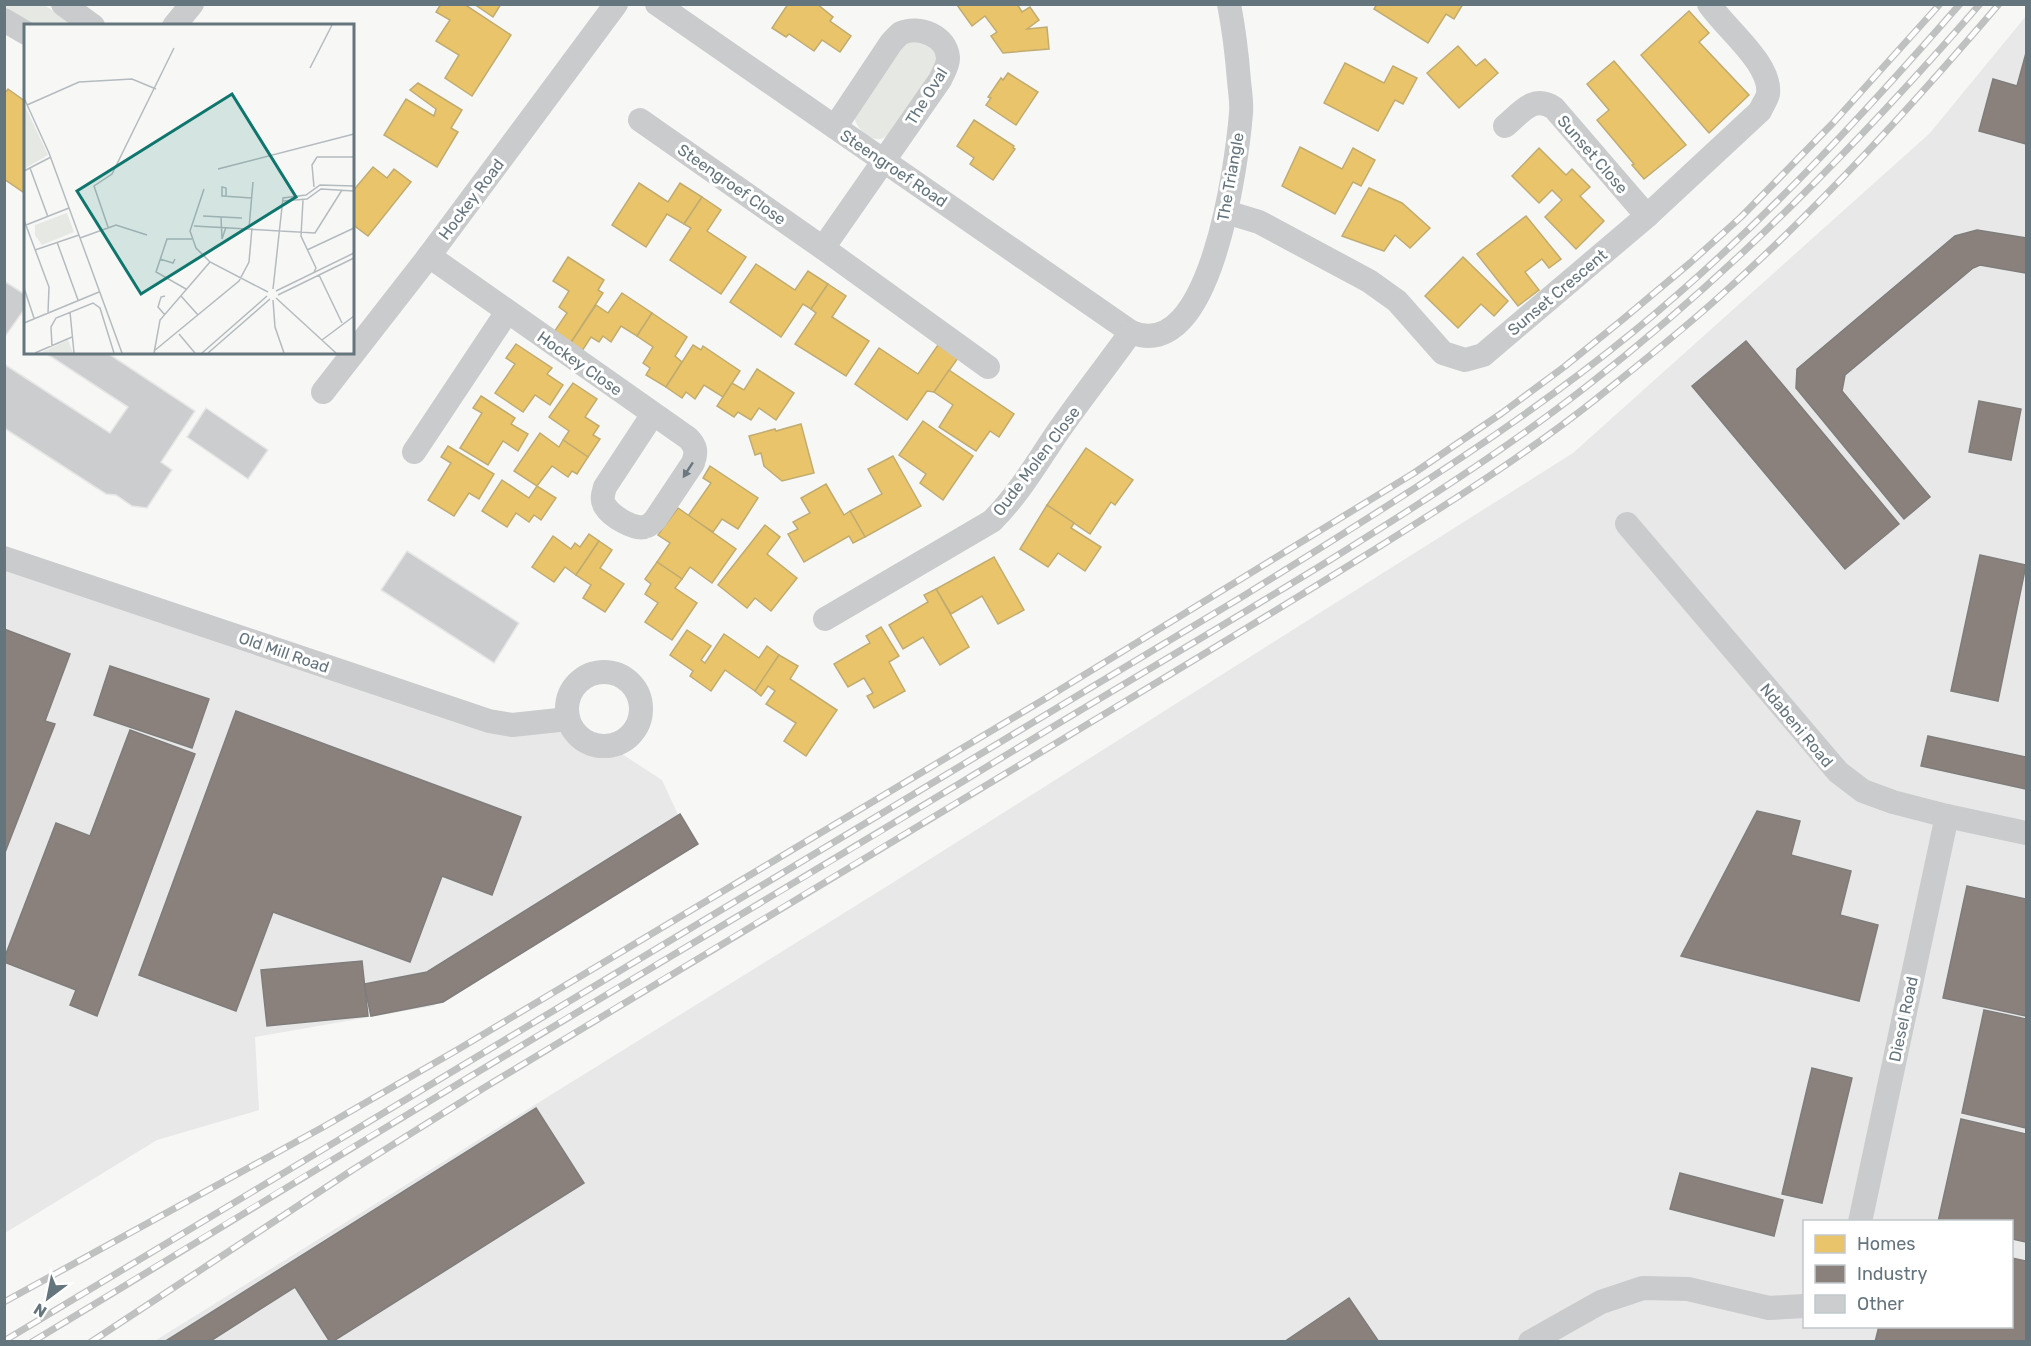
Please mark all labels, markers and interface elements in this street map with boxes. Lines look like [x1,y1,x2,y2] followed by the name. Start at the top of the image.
[24,24,354,354] inset map
[901,64,951,128] street label: The Oval
[1554,111,1632,197] street label: Sunset Close
[837,126,951,211] street label: Steengroef Road
[1213,131,1248,223] street label: The Triangle
[674,140,790,229] street label: Steengroef Close
[435,155,508,243] street label: Hockey Road
[1504,245,1611,339] street label: Sunset Crescent
[534,327,626,400] street label: Hockey Close
[989,403,1084,520] street label: Oude Molen Close
[682,462,694,478] one-way arrow
[236,628,332,677] street label: Old Mill Road
[1756,680,1837,771] street label: Ndabeni Road
[1885,975,1922,1063] street label: Diesel Road
[1803,1220,2013,1328] legend
[1857,1233,1915,1255] text: Homes
[1857,1263,1927,1285] text: Industry
[18,1268,78,1328] north arrow
[1857,1293,1904,1315] text: Other
[30,1299,50,1321] text: N

